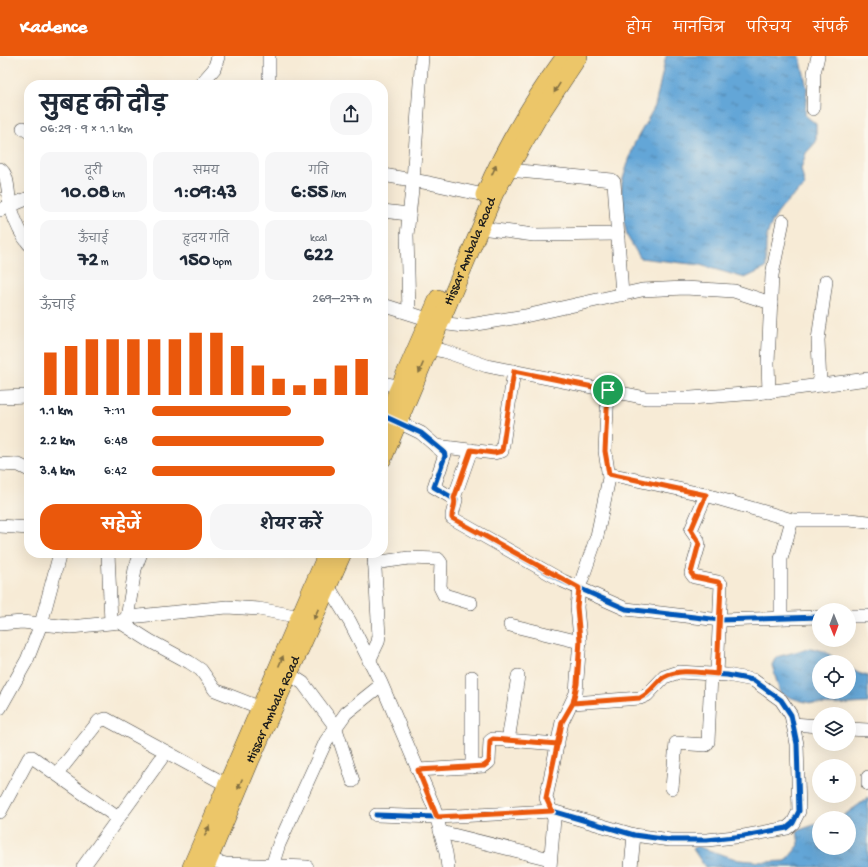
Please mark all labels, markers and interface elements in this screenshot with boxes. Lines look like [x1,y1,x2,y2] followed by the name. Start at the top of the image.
[20,17,87,40] text: Kadence
[627,21,651,38] text: होम
[673,21,725,38] text: मानचित्र
[747,21,791,38] text: परिचय
[813,21,848,38] text: संपर्क
[553,82,560,94] one-way arrow
[330,93,372,135] button: share
[40,94,167,120] text: सुबह की दौड़
[40,122,133,137] text: 06:29 · 9 × 1.1 km
[491,164,498,176] one-way arrow
[85,166,102,178] text: दूरी
[193,166,219,178] text: समय
[309,166,329,178] text: गति
[62,182,110,205] text: 10.08
[175,182,237,205] text: 1:09:43
[291,182,328,205] text: 6:55
[110,189,125,201] text: km
[328,189,346,201] text: /km
[440,193,501,308] street label: Hissar Ambala Road
[310,233,327,245] text: kcal
[79,234,108,246] text: ऊँचाई
[183,234,229,246] text: हृदय गति
[304,245,334,268] text: 622
[78,250,98,273] text: 72
[180,250,210,273] text: 150
[98,257,109,269] text: m
[210,257,232,269] text: bpm
[312,292,372,307] text: 269–277 m
[40,299,75,314] text: ऊँचाई
[418,363,424,374] one-way arrow
[591,373,625,407] pin
[597,379,619,401] icon: arrive
[40,404,73,419] text: 1.1 km
[104,404,125,419] text: 7:11
[40,434,75,449] text: 2.2 km
[104,434,128,449] text: 6:48
[40,464,75,479] text: 3.4 km
[104,464,127,479] text: 6:42
[40,504,202,550] button: सहेजें
[210,504,372,550] button: शेयर करें
[812,603,856,647] north arrow
[812,603,856,855] map controls
[313,609,319,620] one-way arrow
[242,652,305,766] street label: Hissar Ambala Road
[278,655,284,666] one-way arrow
[812,655,856,699] button: locate
[812,707,856,751] button: layers
[812,759,856,803] button: +
[237,779,243,791] one-way arrow
[812,811,856,855] button: −
[204,826,210,837] one-way arrow

